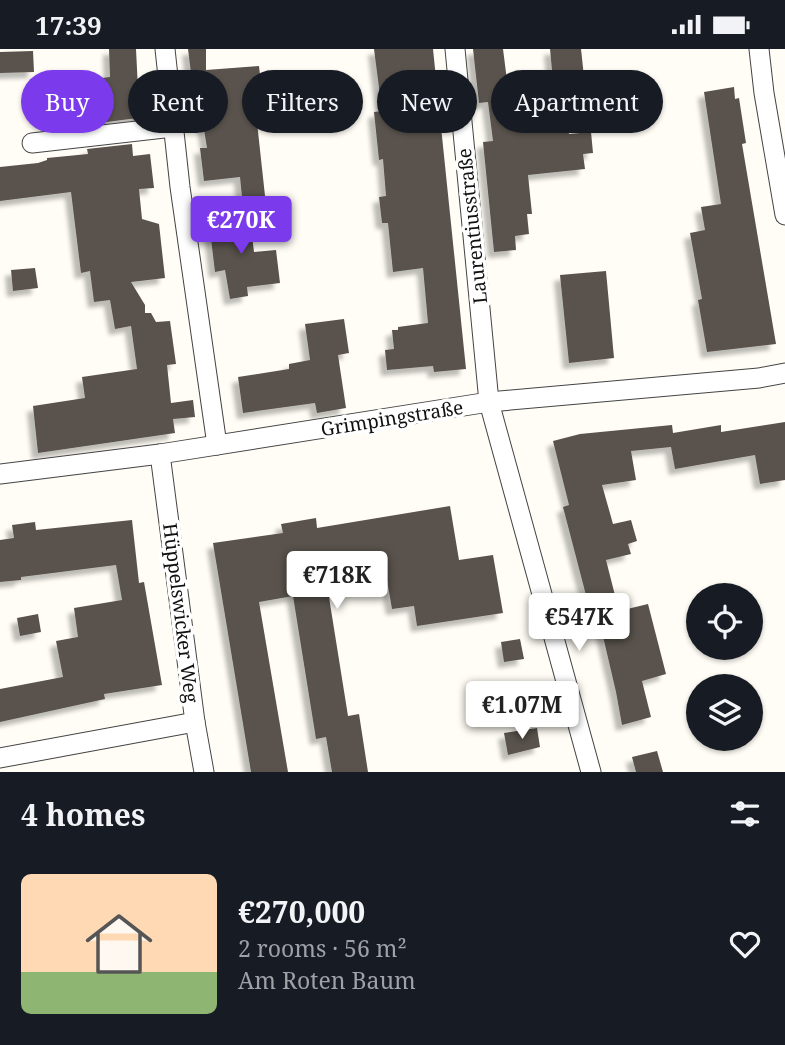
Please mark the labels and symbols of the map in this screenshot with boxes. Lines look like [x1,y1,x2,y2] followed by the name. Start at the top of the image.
[451,147,493,305] street label: Laurentiusstraße
[192,197,290,256] pin: €270K
[319,394,465,442] street label: Grimpingstraße
[157,522,205,704] street label: Hüppelswicker Weg
[288,552,386,611] pin: €718K
[530,593,628,653] pin: €547K
[465,681,579,741] pin: €1.07M

